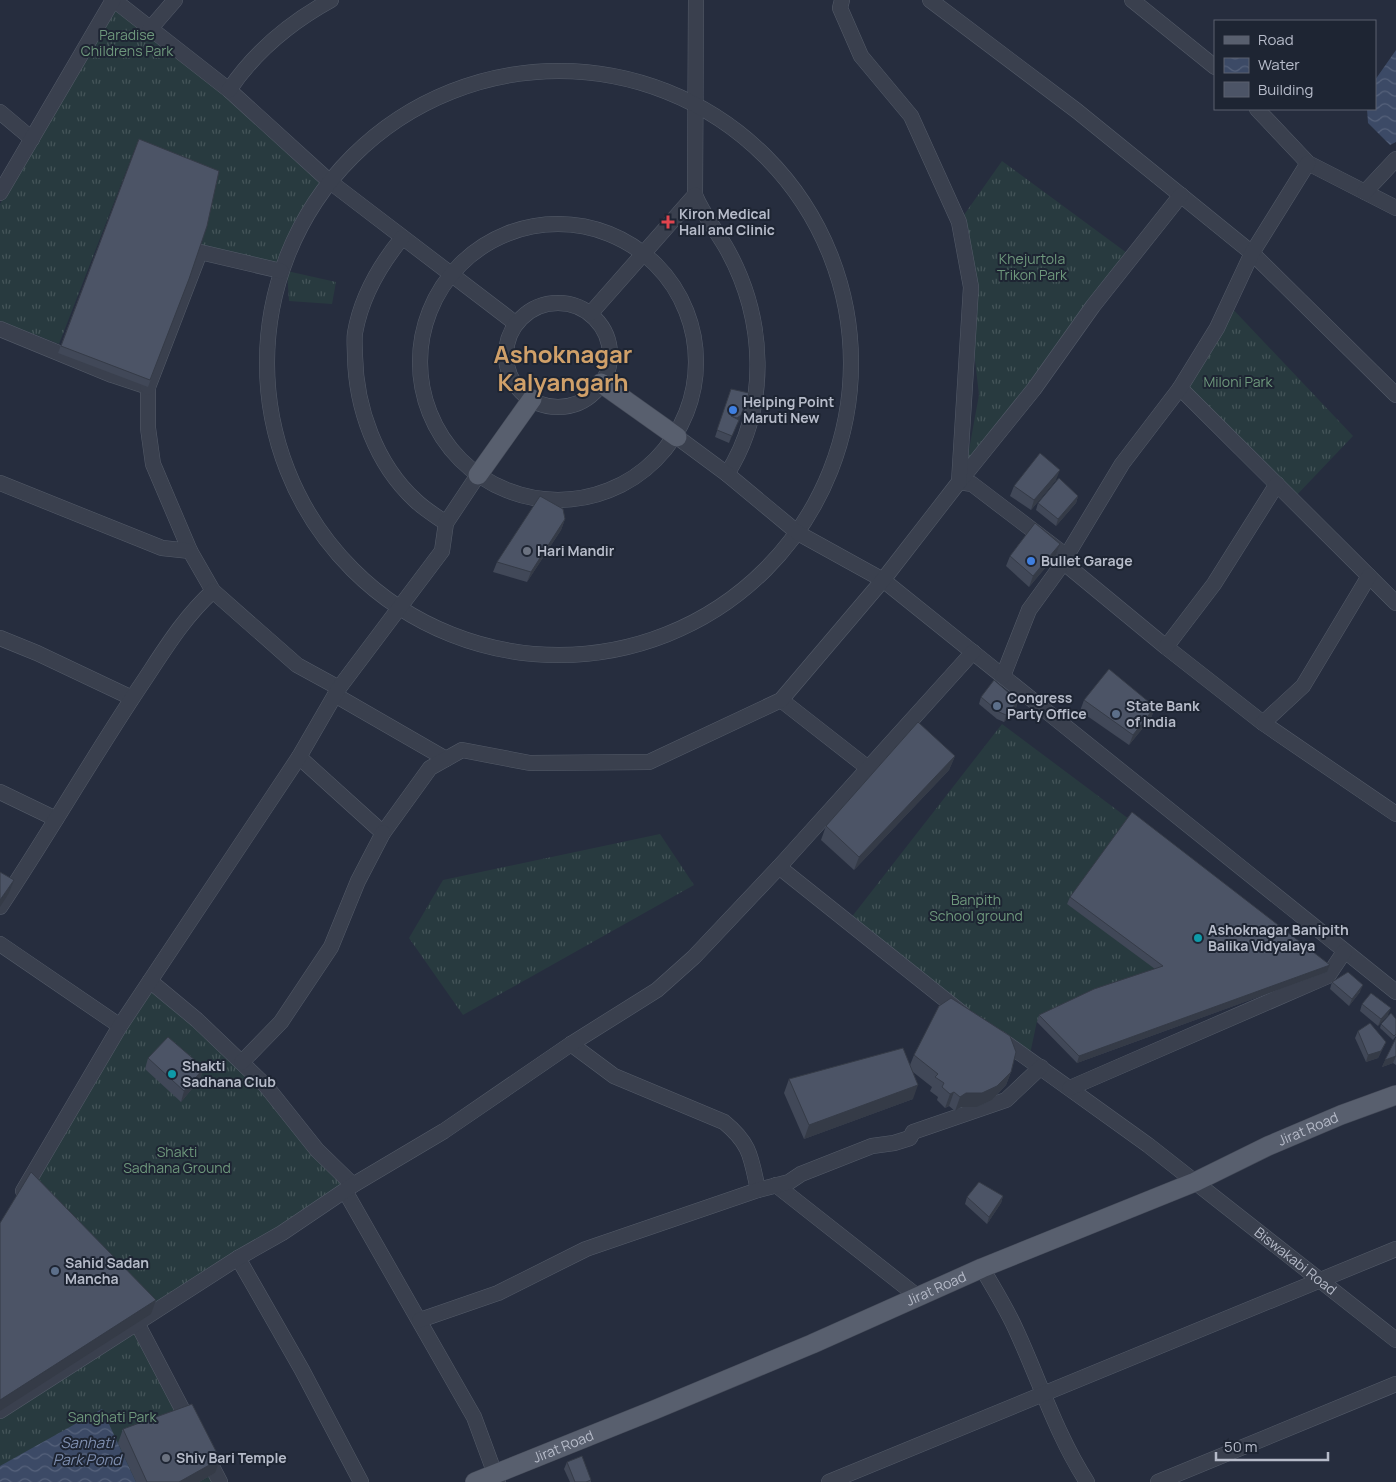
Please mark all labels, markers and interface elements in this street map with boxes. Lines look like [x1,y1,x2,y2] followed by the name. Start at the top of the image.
[1214,20,1376,110] legend
[81,25,174,60] park label: Paradise Childrens Park
[1258,29,1294,50] text: Road
[1258,54,1300,75] text: Water
[1258,79,1313,100] text: Building
[679,204,775,239] place label: Kiron Medical Hall and Clinic
[661,215,675,229] marker: Kiron Medical Hall and Clinic
[997,249,1068,284] park label: Khejurtola Trikon Park
[494,337,632,398] district label: Ashoknagar Kalyangarh
[1204,372,1273,391] park label: Miloni Park
[743,392,834,427] place label: Helping Point Maruti New
[727,404,739,416] marker: Helping Point Maruti New
[537,541,615,560] place label: Hari Mandir
[521,545,533,557] marker: Hari Mandir
[1041,551,1133,570] place label: Bullet Garage
[1025,555,1037,567] marker: Bullet Garage
[1007,688,1087,723] place label: Congress Party Office
[1126,696,1200,731] place label: State Bank of India
[991,700,1003,712] marker: Congress Party Office
[1110,708,1122,720] marker: State Bank of India
[929,890,1023,925] park label: Banpith School ground
[1208,920,1349,955] place label: Ashoknagar Banipith Balika Vidyalaya
[1192,932,1204,944] marker: Ashoknagar Banipith Balika Vidyalaya
[182,1056,276,1091] place label: Shakti Sadhana Club
[166,1068,178,1080] marker: Shakti Sadhana Club
[1275,1107,1341,1150] street label: Jirat Road
[123,1142,231,1177] park label: Shakti Sadhana Ground
[1251,1222,1341,1299] street label: Biswakabi Road
[65,1253,149,1288] place label: Sahid Sadan Mancha
[49,1265,61,1277] marker: Sahid Sadan Mancha
[903,1266,969,1310] street label: Jirat Road
[68,1407,157,1426] park label: Sanghati Park
[530,1425,596,1467] street label: Jirat Road
[1216,1430,1328,1462] scale bar
[53,1432,123,1470] water label: Sanhati Park Pond
[1224,1436,1258,1457] text: 50 m
[176,1448,287,1467] place label: Shiv Bari Temple
[160,1452,172,1464] marker: Shiv Bari Temple

